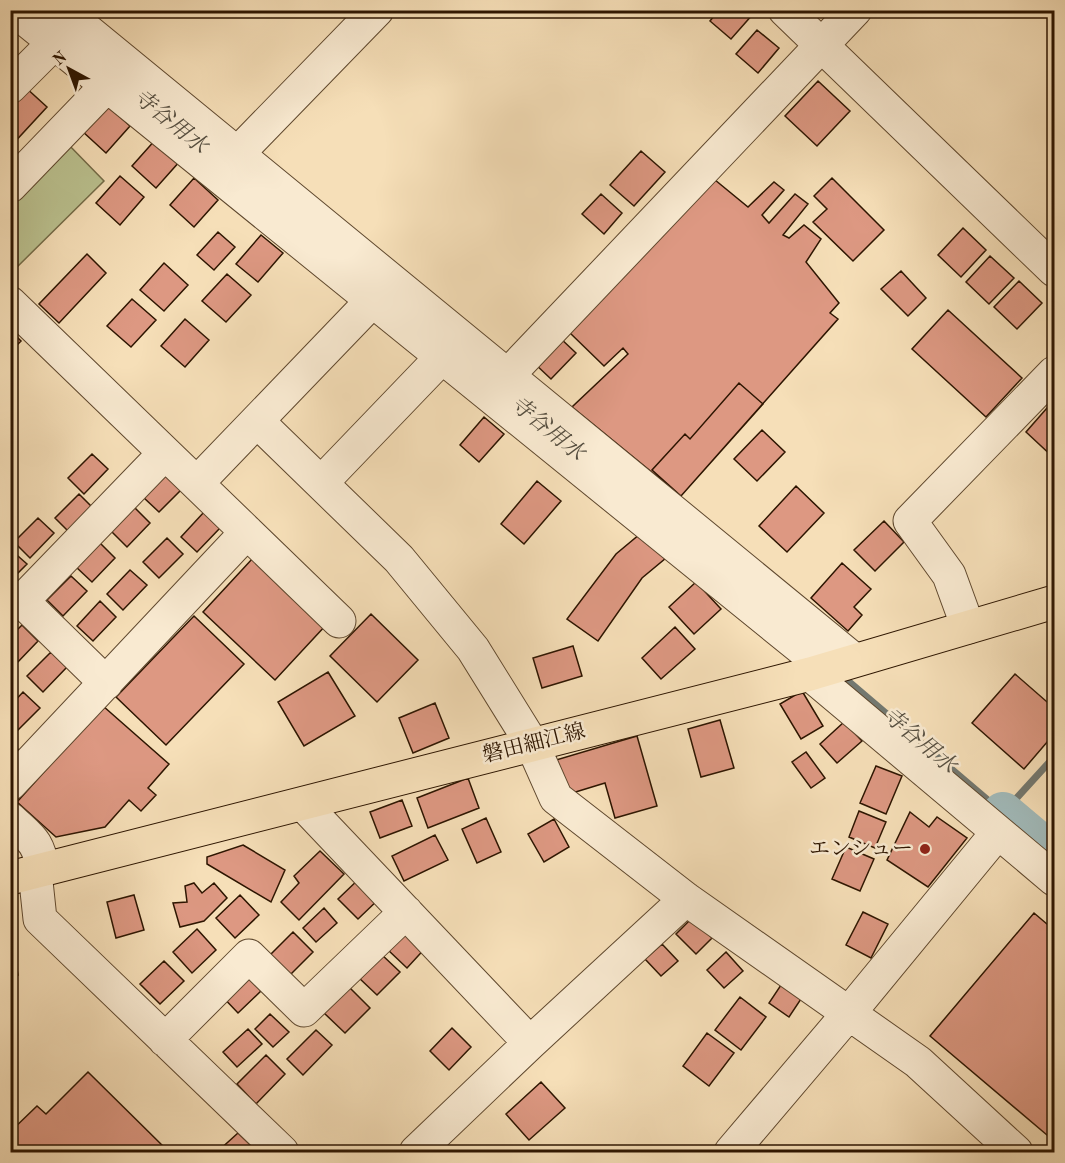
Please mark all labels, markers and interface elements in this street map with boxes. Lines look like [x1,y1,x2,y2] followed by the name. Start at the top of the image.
[39,39,99,99] north arrow
[51,49,71,69] text: N
[129,84,214,159] water label: 寺谷用水
[506,391,591,466] water label: 寺谷用水
[878,703,963,779] water label: 寺谷用水
[480,719,587,767] street label: 磐田細江線
[809,839,913,860] place label: エンシュー
[918,842,932,856] marker: エンシュー

